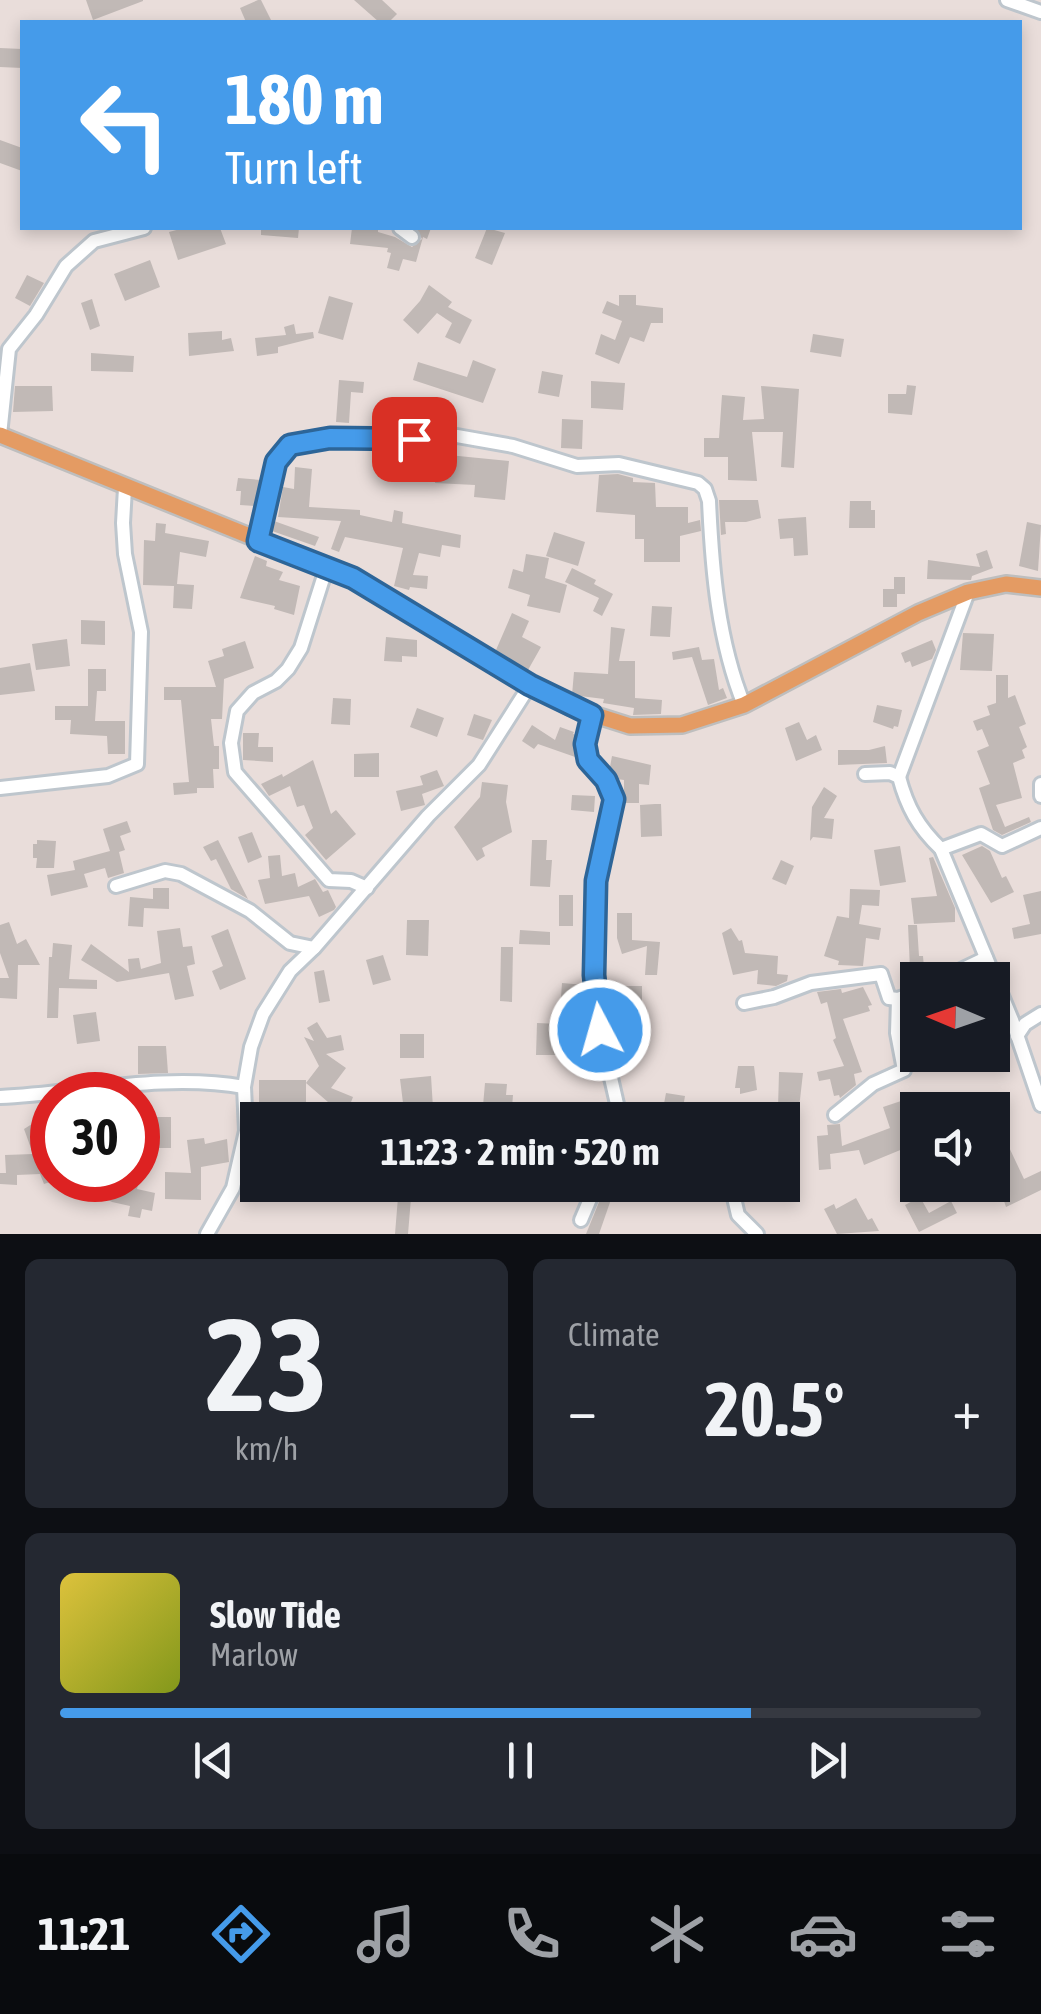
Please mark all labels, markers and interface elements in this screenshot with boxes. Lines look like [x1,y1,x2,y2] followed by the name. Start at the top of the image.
[225,59,384,139] text: 180 m
[60,60,190,190] icon: left
[225,142,363,194] text: Turn left
[372,397,457,482] pin
[387,412,442,467] icon: arrive
[900,962,1010,1072] north arrow
[900,962,1010,1202] map controls
[548,978,652,1082] position arrow
[30,1072,160,1202] speed limit sign: 30
[900,1092,1010,1202] button: sound
[380,1130,660,1173] text: 11:23 · 2 min · 520 m
[205,1290,328,1439] text: 23
[568,1316,660,1353] text: Climate
[705,1366,844,1452] text: 20.5°
[568,1378,597,1441] text: −
[952,1378,981,1441] text: +
[235,1430,298,1467] text: km/h
[210,1593,341,1636] text: Slow Tide
[210,1636,298,1673] text: Marlow
[186,1733,241,1788] icon: previous
[493,1733,548,1788] icon: pause
[800,1733,855,1788] icon: next
[206,1899,276,1969] icon: directions
[351,1899,421,1969] icon: music
[497,1899,567,1969] icon: phone
[642,1899,712,1969] icon: climate
[788,1899,858,1969] icon: car
[933,1899,1003,1969] icon: filters
[38,1908,130,1960] text: 11:21

